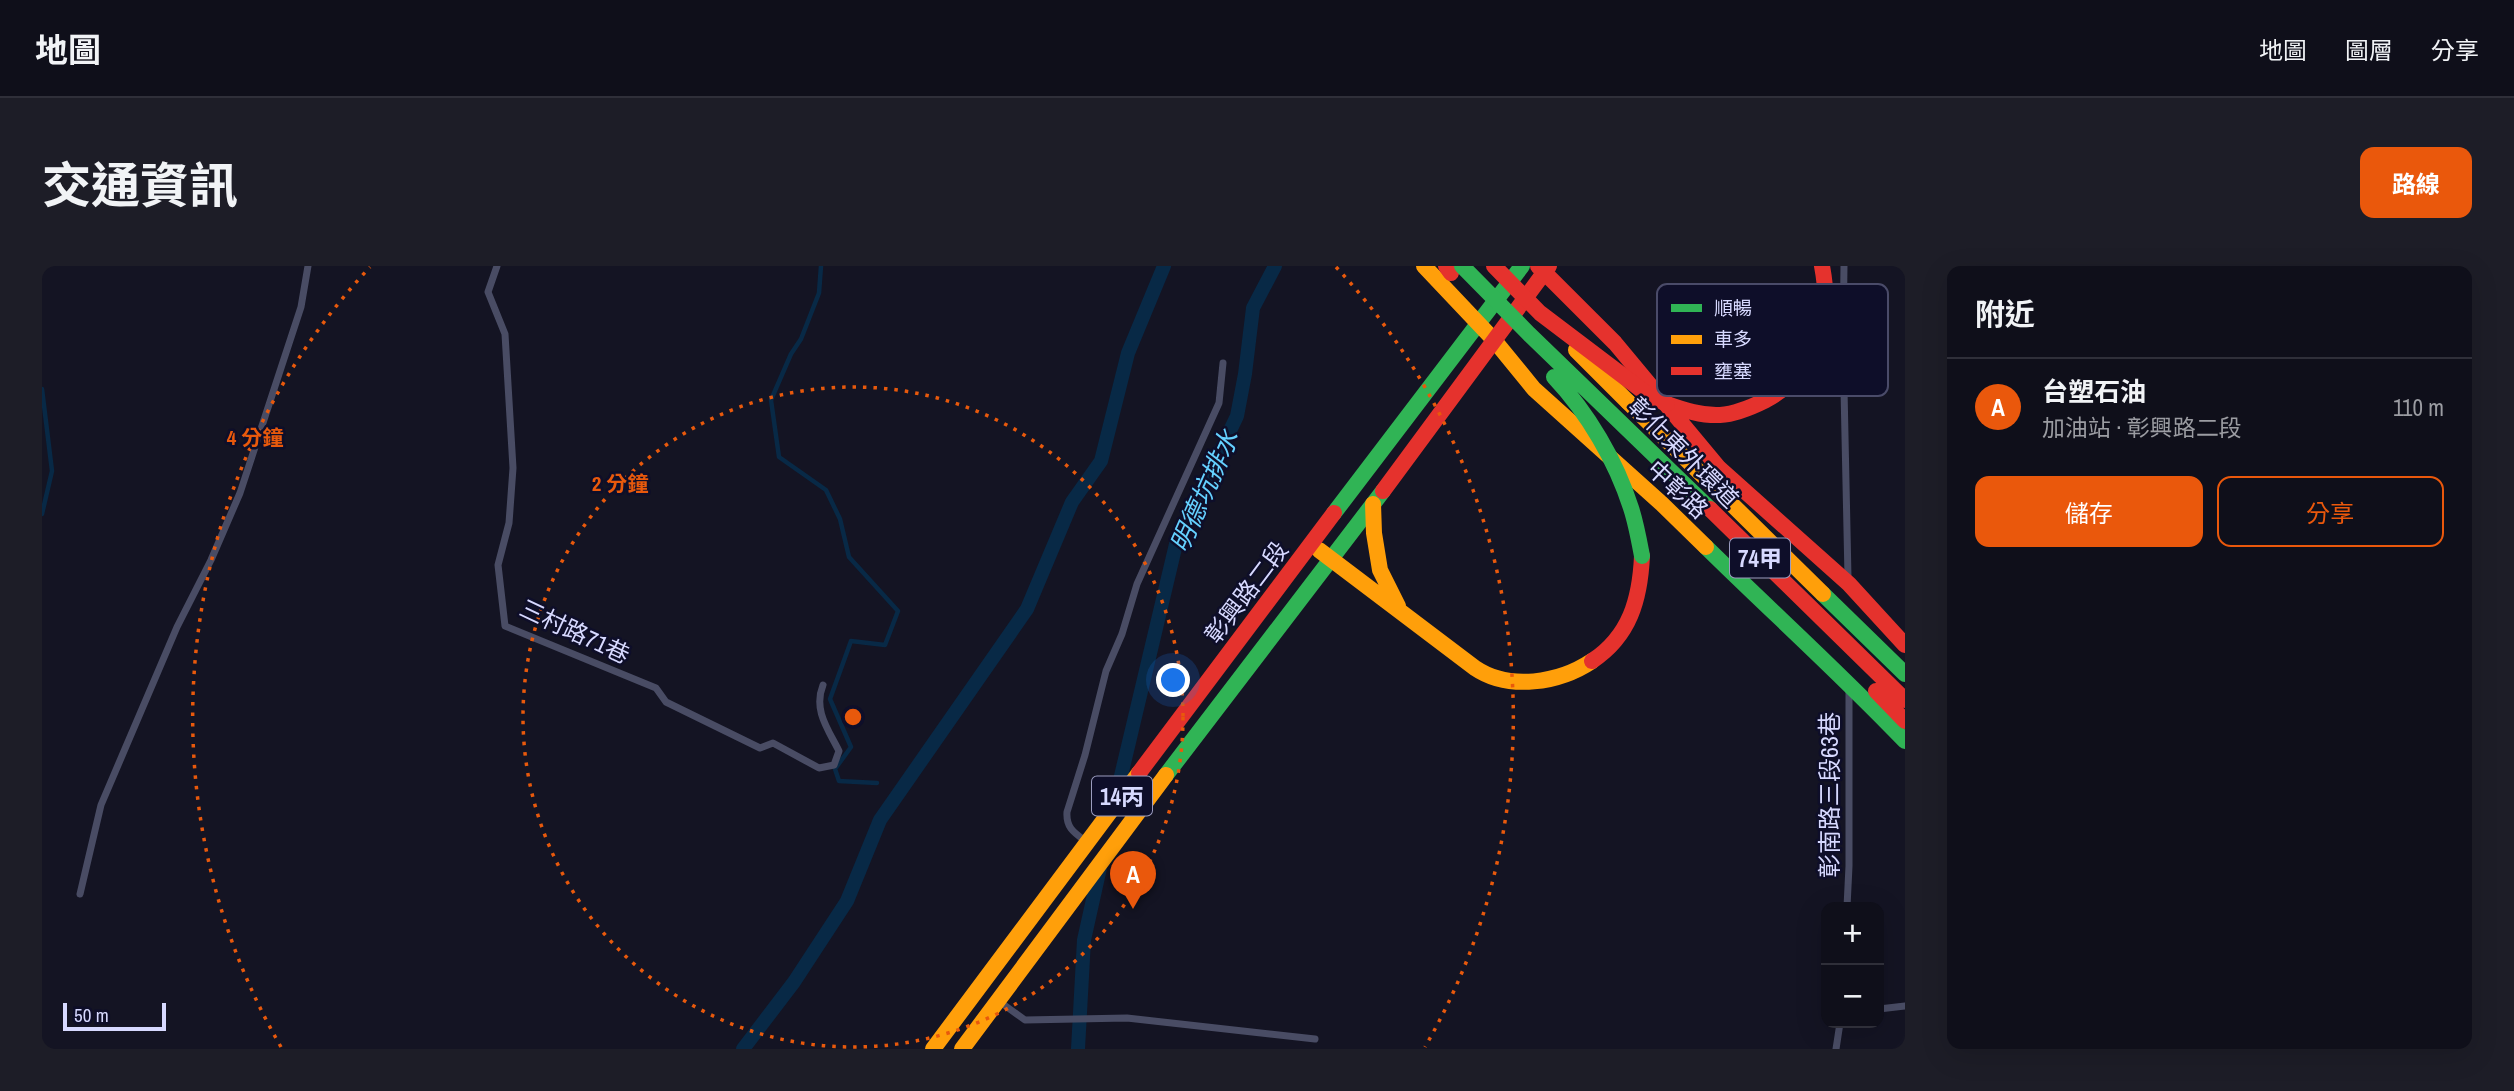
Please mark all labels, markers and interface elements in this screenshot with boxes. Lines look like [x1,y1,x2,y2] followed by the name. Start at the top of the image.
[35,28,101,72] text: 地圖
[2259,34,2307,66] text: 地圖
[2345,34,2393,66] text: 圖層
[2431,34,2479,66] text: 分享
[2360,147,2472,218] button: 路線
[42,152,238,218] text: 交通資訊
[1657,284,1888,396] legend
[1975,294,2035,334] text: 附近
[1714,295,1752,321] text: 順暢
[1714,326,1752,352] text: 車多
[1714,358,1752,384] text: 壅塞
[2042,374,2146,409] text: 台塑石油
[1622,390,1746,514] street label: 彰化東外環道
[1991,392,2005,423] text: A
[2393,392,2444,423] text: 110 m
[2042,412,2242,443] text: 加油站 · 彰興路二段
[227,423,283,452] text: 4 分鐘
[1162,424,1247,558] water label: 明德坑排水
[1641,453,1715,525] street label: 中彰路
[592,469,648,498] text: 2 分鐘
[1975,476,2203,547] button: 儲存
[2217,476,2444,547] button: 分享
[1197,534,1295,650] street label: 彰興路二段
[1730,538,1790,578] road number: 74甲
[515,592,635,670] street label: 三村路71巷
[1156,663,1190,697] your location
[841,705,865,729] centre of rings
[1813,712,1845,878] street label: 彰南路三段63巷
[1092,776,1152,816] road number: 14丙
[1110,851,1156,909] pin: A
[1821,902,1884,1028] map controls
[1821,902,1884,965] button: +
[1821,965,1884,1028] button: −
[63,1000,166,1032] scale bar
[74,1002,109,1028] text: 50 m

